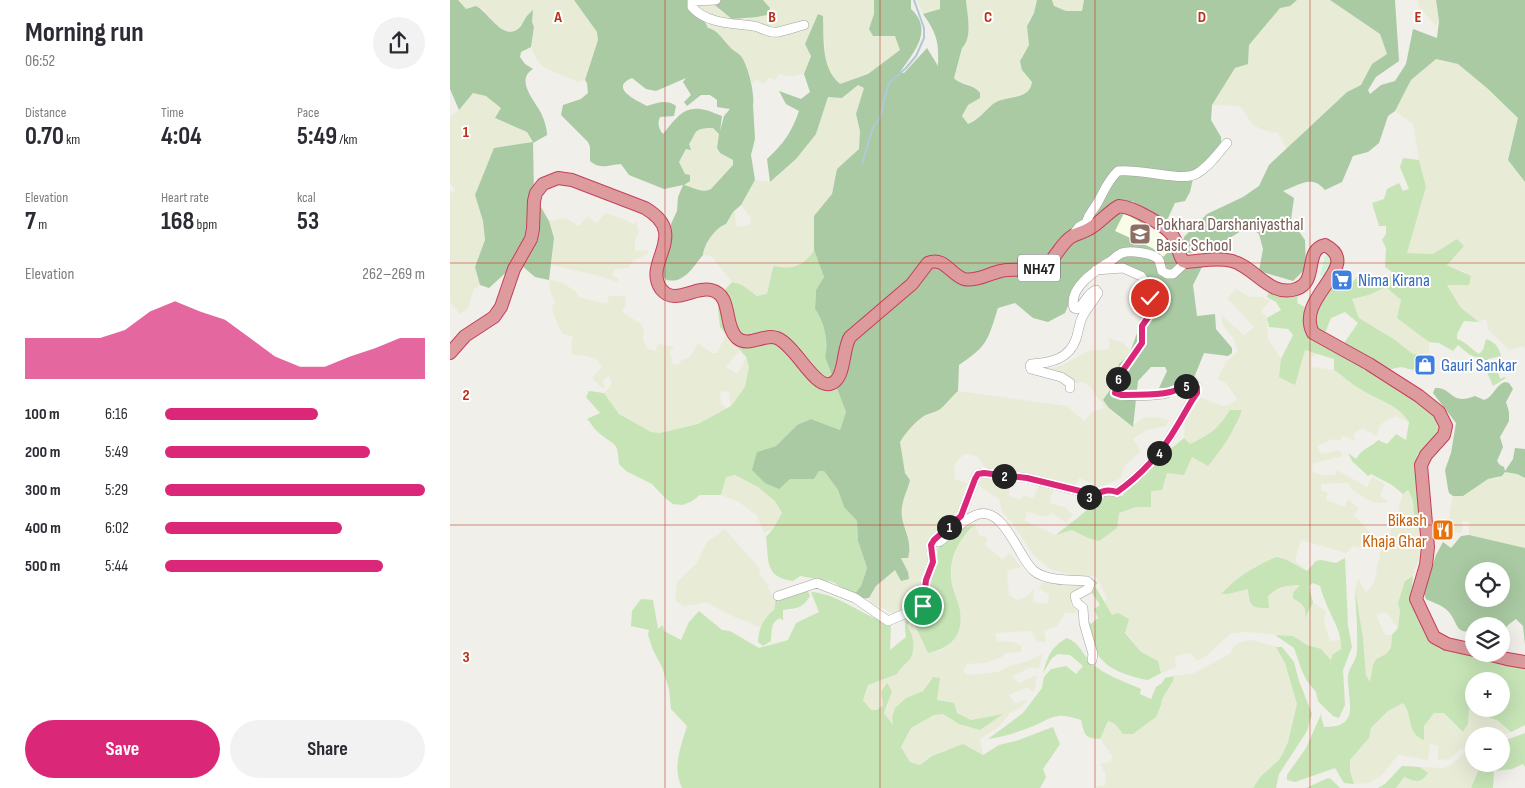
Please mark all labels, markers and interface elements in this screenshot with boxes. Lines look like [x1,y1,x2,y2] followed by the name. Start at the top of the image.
[553,8,562,27] text: A
[768,8,776,27] text: B
[984,8,992,27] text: C
[1198,8,1206,27] text: D
[1415,8,1422,27] text: E
[25,16,144,49] text: Morning run
[373,17,425,69] button: share
[25,52,55,71] text: 06:52
[25,104,66,121] text: Distance
[161,104,184,121] text: Time
[297,104,319,121] text: Pace
[25,121,64,152] text: 0.70
[161,121,202,152] text: 4:04
[297,121,337,152] text: 5:49
[463,123,470,142] text: 1
[64,131,80,148] text: km
[337,131,358,148] text: /km
[25,189,68,206] text: Elevation
[161,189,209,206] text: Heart rate
[297,189,316,206] text: kcal
[25,206,36,237] text: 7
[161,206,194,237] text: 168
[297,206,319,237] text: 53
[1156,214,1304,256] place label: Pokhara Darshaniyasthal Basic School
[36,216,47,233] text: m
[194,216,217,233] text: bpm
[1128,222,1152,246] school or university icon: Pokhara Darshaniyasthal Basic School
[1018,254,1060,282] road number: NH47
[25,265,74,284] text: Elevation
[362,265,425,284] text: 262–269 m
[1330,268,1354,292] supermarket icon: Nima Kirana
[1358,270,1430,291] place label: Nima Kirana
[1129,277,1171,319] pin
[1136,284,1164,312] icon: check
[1413,353,1437,377] shop icon: Gauri Sankar
[1441,355,1517,376] place label: Gauri Sankar
[1106,366,1130,392] pin: 6
[1115,371,1122,388] text: 6
[1174,374,1198,398] pin: 5
[1183,378,1190,395] text: 5
[462,386,470,405] text: 2
[25,405,60,424] text: 100 m
[105,405,128,424] text: 6:16
[1146,440,1172,466] pin: 4
[25,443,60,462] text: 200 m
[105,443,128,462] text: 5:49
[1156,445,1163,462] text: 4
[992,464,1016,488] pin: 2
[1001,468,1008,485] text: 2
[25,481,61,500] text: 300 m
[105,481,128,500] text: 5:29
[1076,484,1102,510] pin: 3
[1086,489,1093,506] text: 3
[1362,510,1427,552] place label: Bikash Khaja Ghar
[936,514,962,540] pin: 1
[1431,518,1455,542] restaurant icon: Bikash Khaja Ghar
[25,519,61,538] text: 400 m
[105,519,129,538] text: 6:02
[947,519,952,536] text: 1
[25,557,60,576] text: 500 m
[105,557,128,576] text: 5:44
[1465,562,1510,772] map controls
[1465,562,1510,607] button: locate
[902,585,944,627] pin
[909,592,937,620] icon: arrive
[1465,617,1510,662] button: layers
[462,648,470,667] text: 3
[1465,672,1510,717] button: +
[25,720,220,778] button: Save
[230,720,425,778] button: Share
[1465,727,1510,772] button: −

